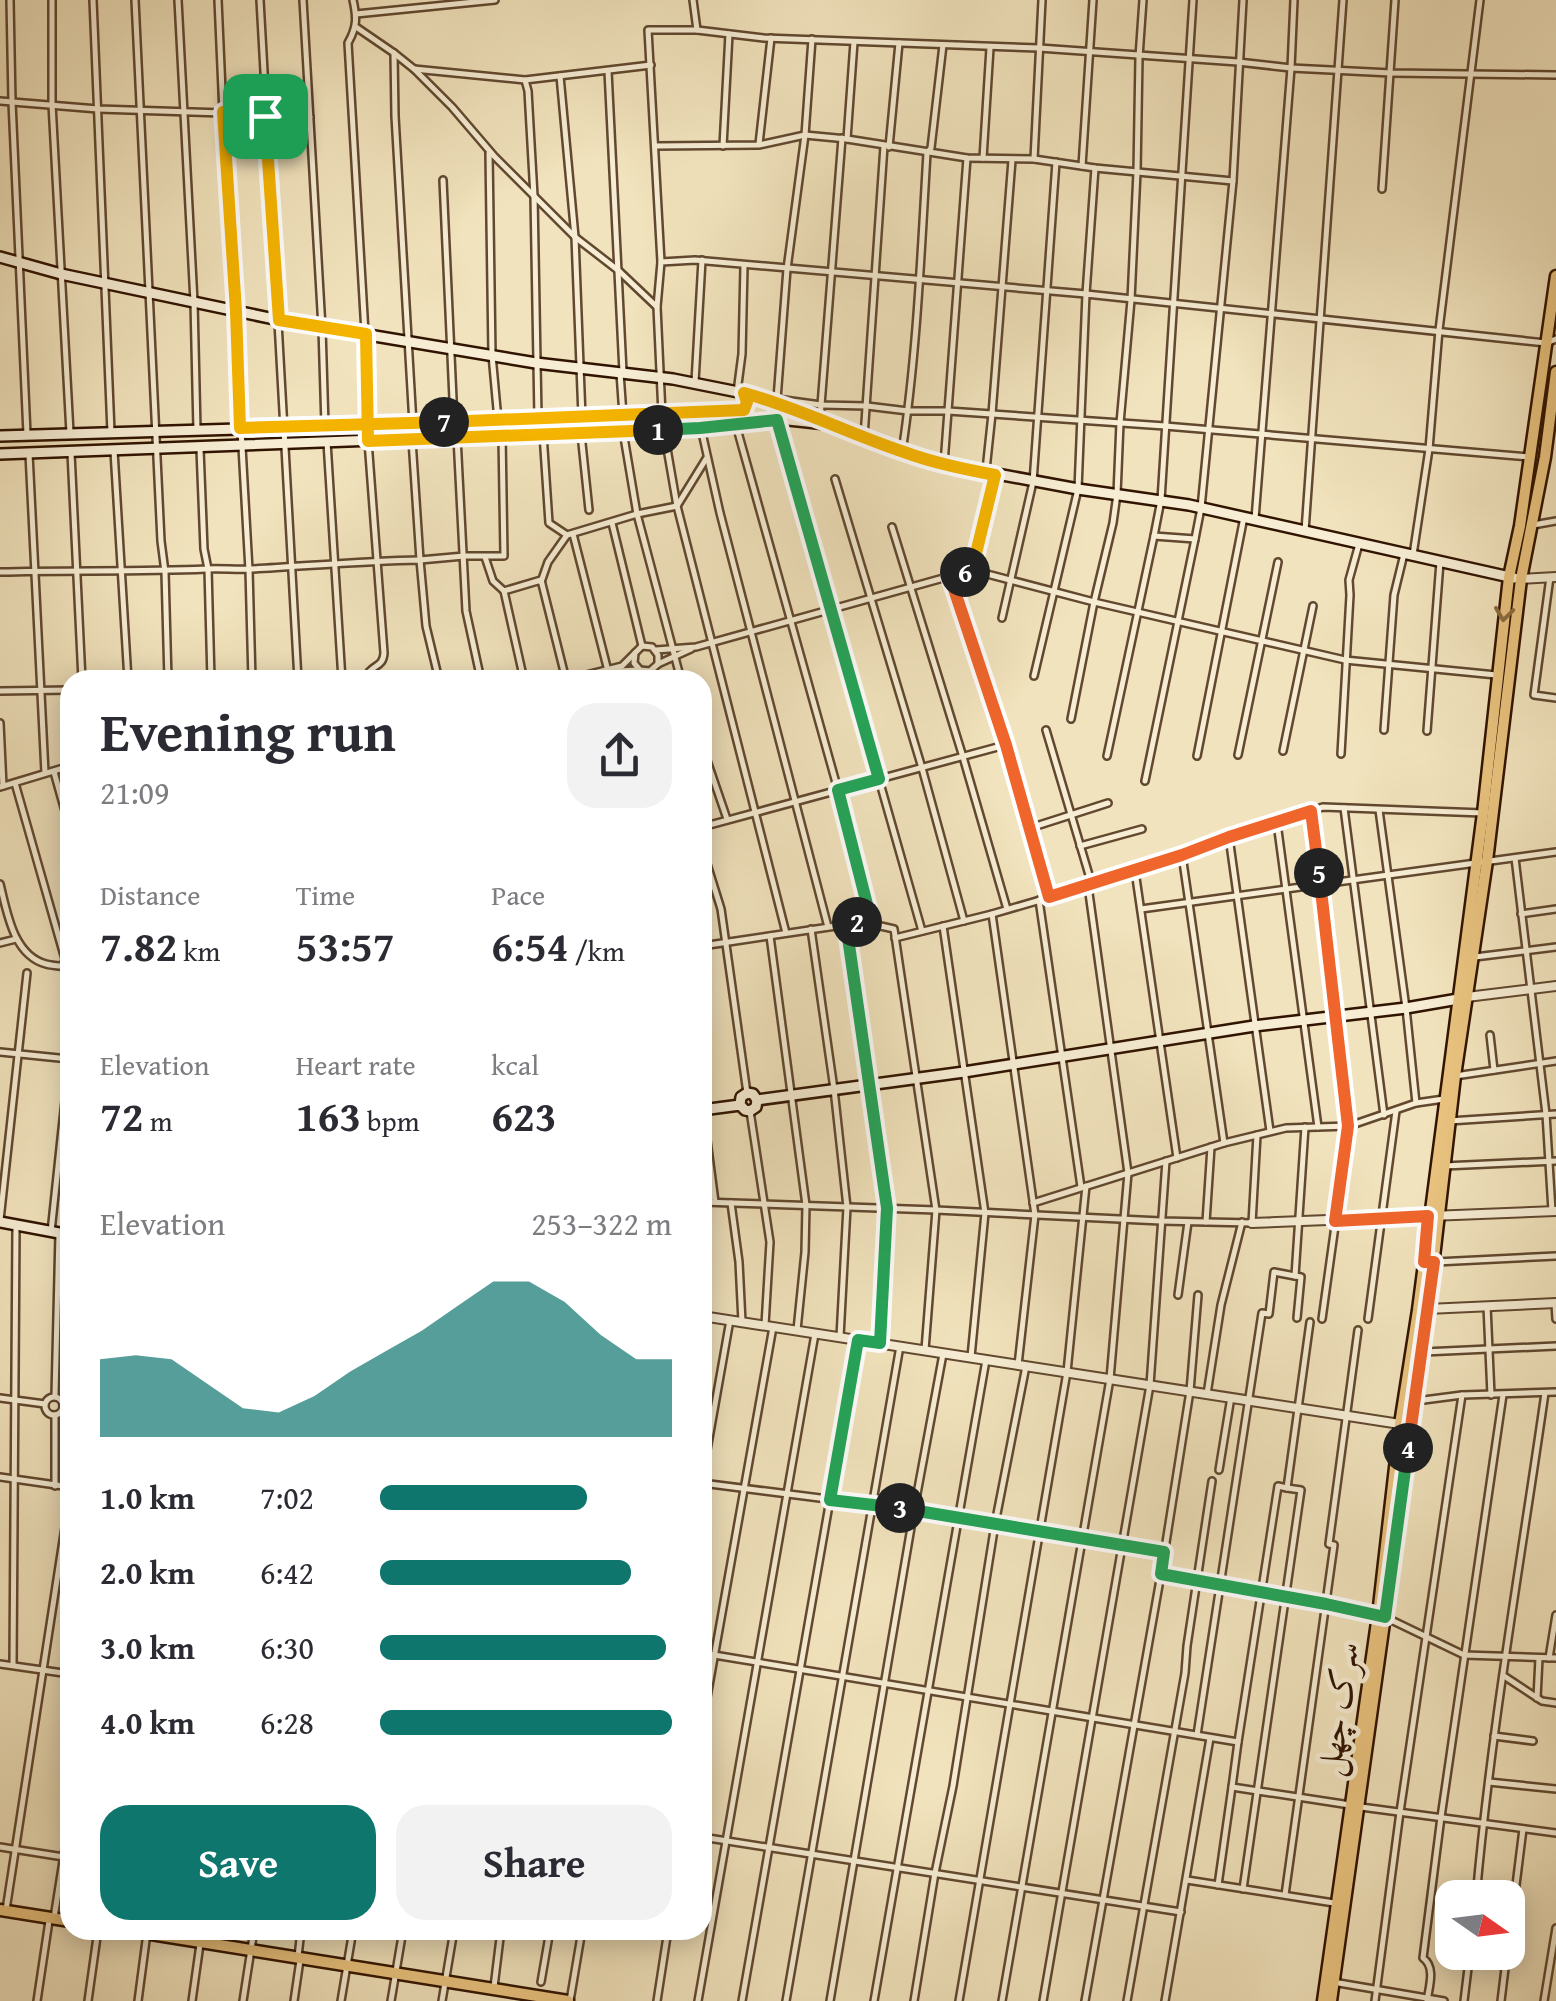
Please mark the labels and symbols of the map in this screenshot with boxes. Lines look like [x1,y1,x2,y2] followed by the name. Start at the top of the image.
[223,74,308,159] pin
[419,397,469,447] pin: 7
[633,405,683,455] pin: 1
[940,547,990,597] pin: 6
[1494,606,1515,622] one-way arrow
[1294,848,1344,898] pin: 5
[832,897,882,947] pin: 2
[1383,1423,1433,1473] pin: 4
[875,1483,925,1533] pin: 3
[1302,1638,1371,1779] street label: سرک چهل
[1435,1880,1525,1970] north arrow

